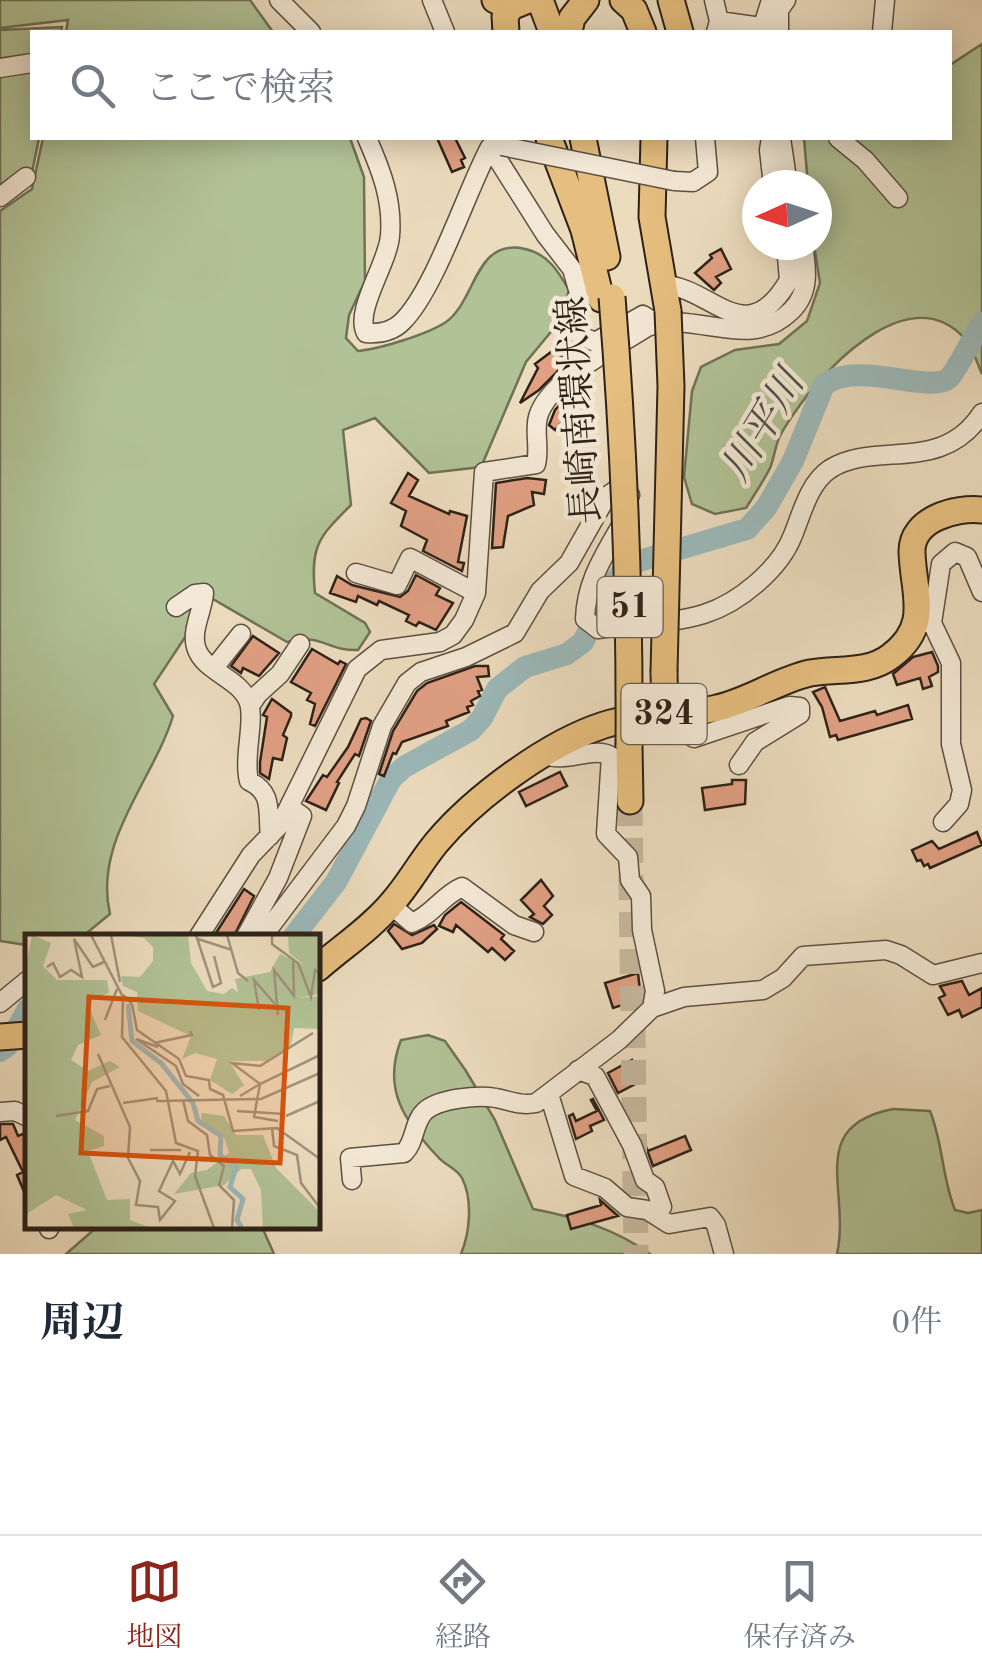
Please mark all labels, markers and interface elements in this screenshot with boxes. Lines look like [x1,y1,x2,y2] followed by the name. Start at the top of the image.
[30,30,952,140] search box
[65,58,120,113] icon: search
[145,71,335,109] text: ここで検索
[742,170,832,260] north arrow
[550,295,608,525] street label: 長崎南環状線
[714,360,815,489] water label: 川平川
[598,577,662,637] road number: 51
[622,684,706,744] road number: 324
[25,934,320,1229] inset map
[40,1304,124,1346] text: 周辺
[891,1308,942,1340] text: 0件
[126,1554,182,1657] tab: 地図
[435,1554,491,1657] tab: 経路
[744,1554,856,1657] tab: 保存済み

